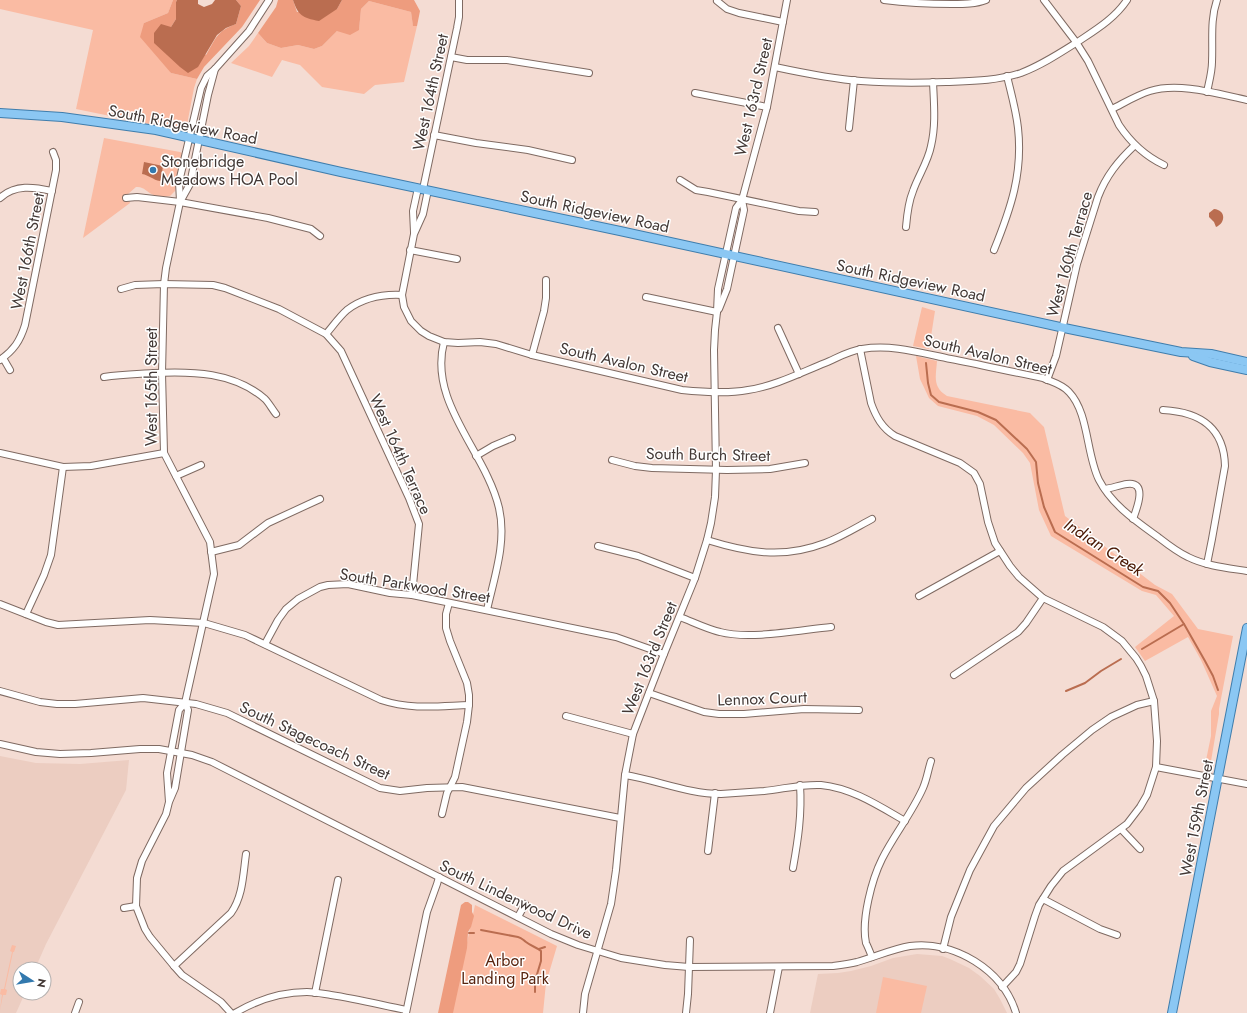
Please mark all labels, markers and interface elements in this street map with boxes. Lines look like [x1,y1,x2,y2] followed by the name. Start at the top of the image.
[407,31,454,153] street label: West 164th Street
[729,36,778,158] street label: West 163rd Street
[106,99,260,150] street label: South Ridgeview Road
[161,150,298,191] place label: Stonebridge Meadows HOA Pool
[148,165,158,175] marker: Stonebridge Meadows HOA Pool
[518,184,671,239] street label: South Ridgeview Road
[1041,189,1098,320] street label: West 160th Terrace
[5,190,50,312] street label: West 166th Street
[834,253,987,308] street label: South Ridgeview Road
[140,328,163,446] street label: West 165th Street
[921,329,1055,380] street label: South Avalon Street
[557,337,691,388] street label: South Avalon Street
[364,390,437,518] street label: West 164th Terrace
[646,442,771,467] street label: South Burch Street
[1060,512,1149,582] water label: Indian Creek
[338,562,492,609] street label: South Parkwood Street
[616,598,683,718] street label: West 163rd Street
[717,685,807,712] street label: Lennox Court
[236,695,394,786] street label: South Stagecoach Street
[1174,758,1219,878] street label: West 159th Street
[436,854,596,945] street label: South Lindenwood Drive
[461,949,550,990] park label: Arbor Landing Park
[12,961,52,1001] north arrow
[33,977,51,989] text: N

